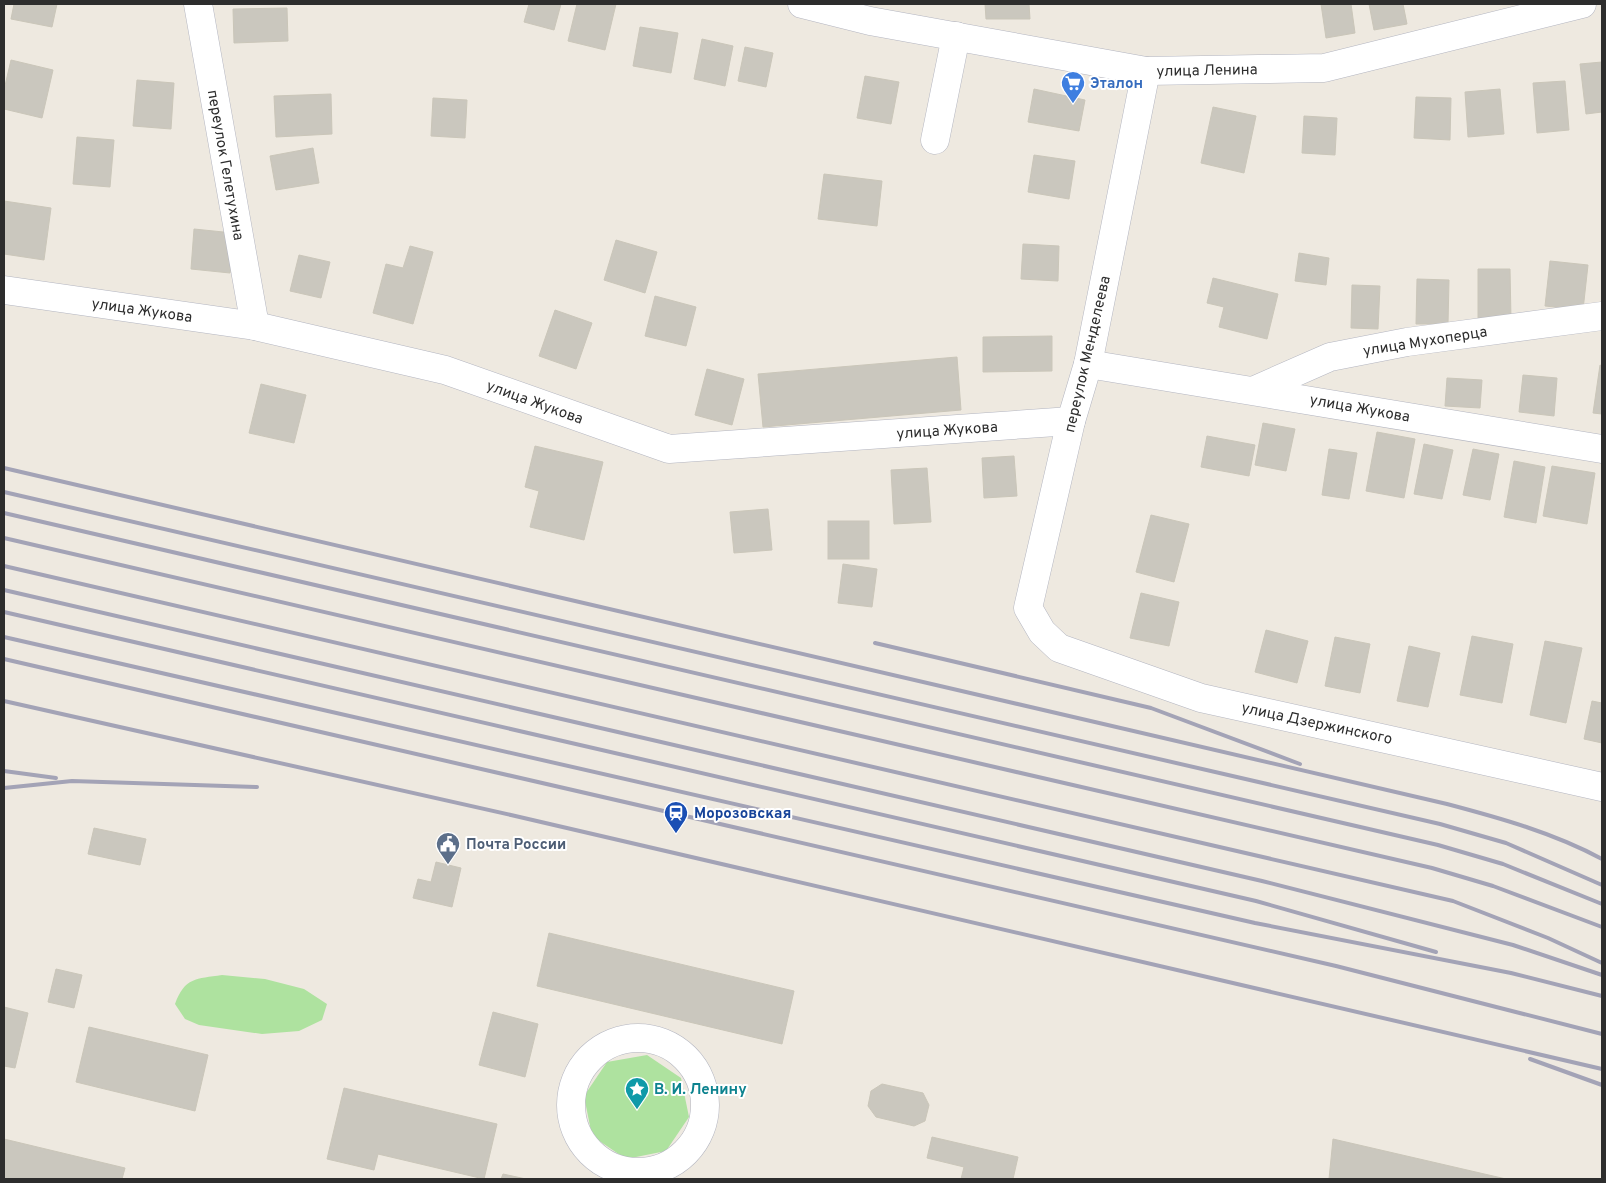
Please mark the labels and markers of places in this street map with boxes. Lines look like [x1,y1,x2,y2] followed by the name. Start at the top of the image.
[1060,70,1086,104] supermarket icon: Эталон
[1090,75,1143,94] place label: Эталон
[663,800,689,834] station icon: Морозовская
[694,805,791,824] place label: Морозовская
[435,831,461,865] public building icon: Почта России
[466,836,566,855] place label: Почта России
[624,1076,650,1110] place icon: В. И. Ленину
[654,1081,747,1100] place label: В. И. Ленину

